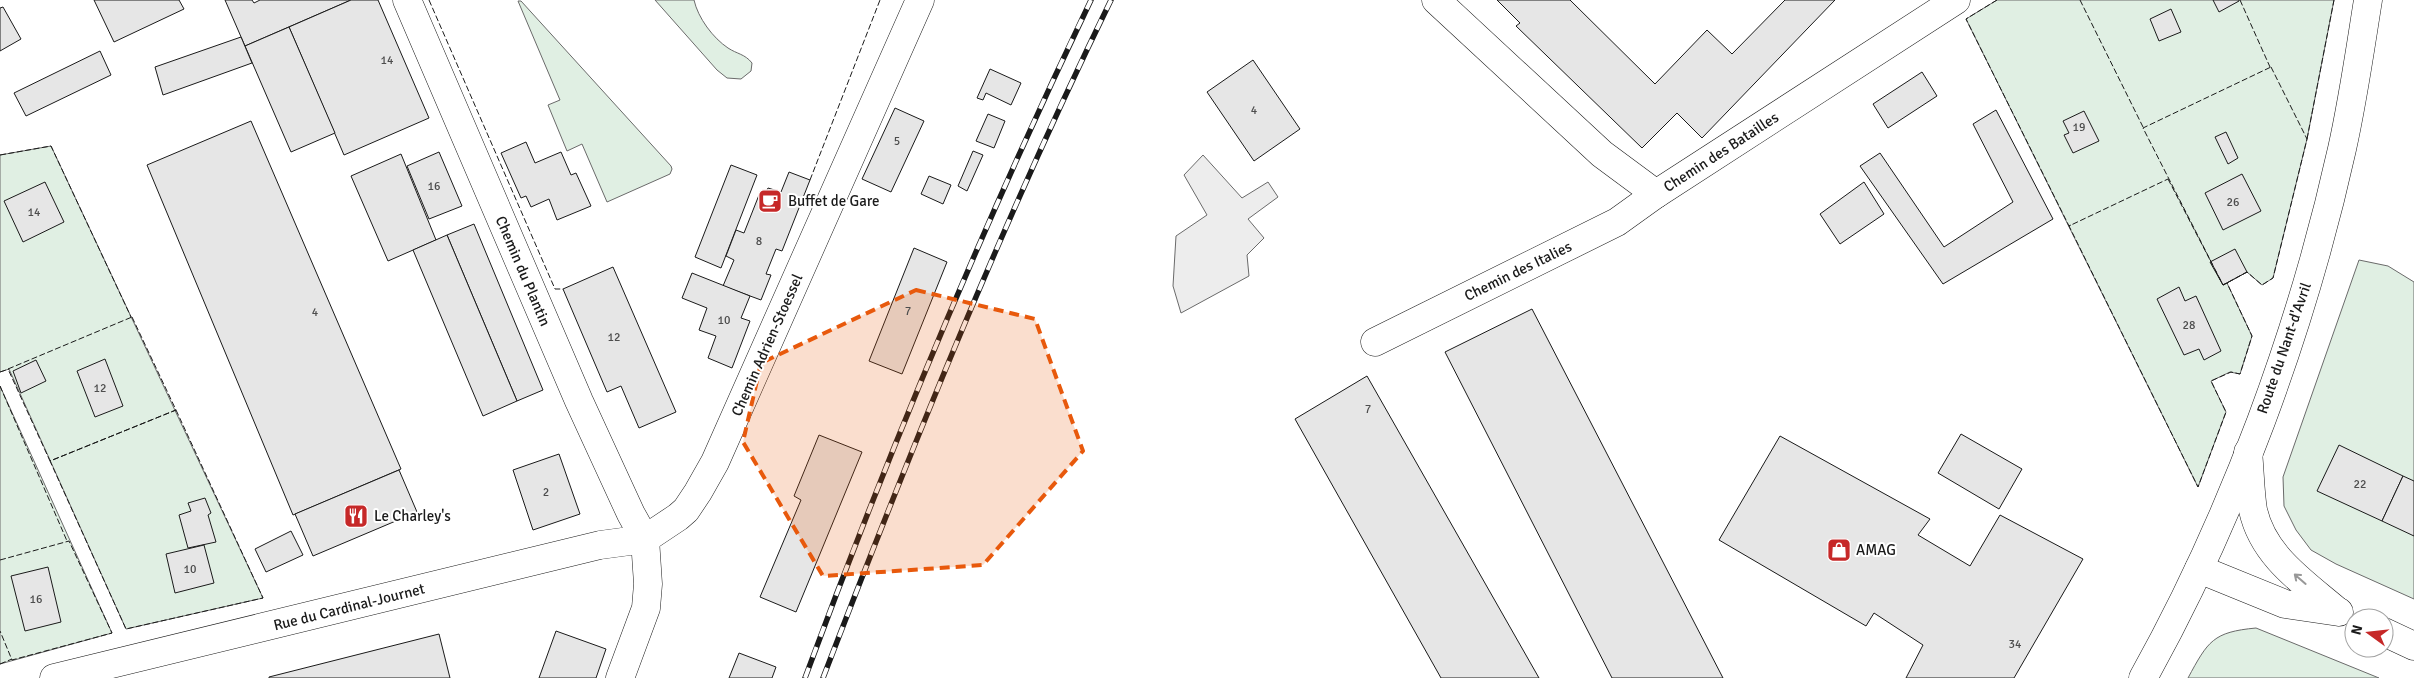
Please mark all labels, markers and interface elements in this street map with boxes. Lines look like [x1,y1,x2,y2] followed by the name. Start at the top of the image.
[381,53,394,68] house number: 14
[1251,103,1258,118] house number: 4
[1660,108,1782,196] street label: Chemin des Batailles
[2073,120,2085,135] house number: 19
[894,134,900,149] house number: 5
[428,179,440,194] house number: 16
[757,188,783,214] cafe icon: Buffet de Gare
[788,192,880,210] place label: Buffet de Gare
[2227,195,2239,210] house number: 26
[28,205,41,220] house number: 14
[492,213,554,329] street label: Chemin du Plantin
[756,234,762,249] house number: 8
[1461,237,1575,305] street label: Chemin des Italies
[727,271,807,419] street label: Chemin Adrien-Stoessel
[2253,280,2315,416] street label: Route du Nant-d'Avril
[905,304,911,319] house number: 7
[312,305,319,320] house number: 4
[718,313,730,328] house number: 10
[2183,318,2195,333] house number: 28
[608,330,620,345] house number: 12
[94,381,106,396] house number: 12
[1365,402,1371,417] house number: 7
[2354,477,2366,492] house number: 22
[543,485,549,500] house number: 2
[343,503,369,529] restaurant icon: Le Charley's
[374,507,451,525] place label: Le Charley's
[1826,537,1852,563] shop icon: AMAG
[1856,541,1896,559] place label: AMAG
[184,562,196,577] house number: 10
[2294,574,2307,585] one-way arrow
[272,579,426,635] street label: Rue du Cardinal-Journet
[30,592,42,607] house number: 16
[2344,608,2394,658] north arrow
[2347,623,2366,637] text: N
[2009,637,2022,652] house number: 34

